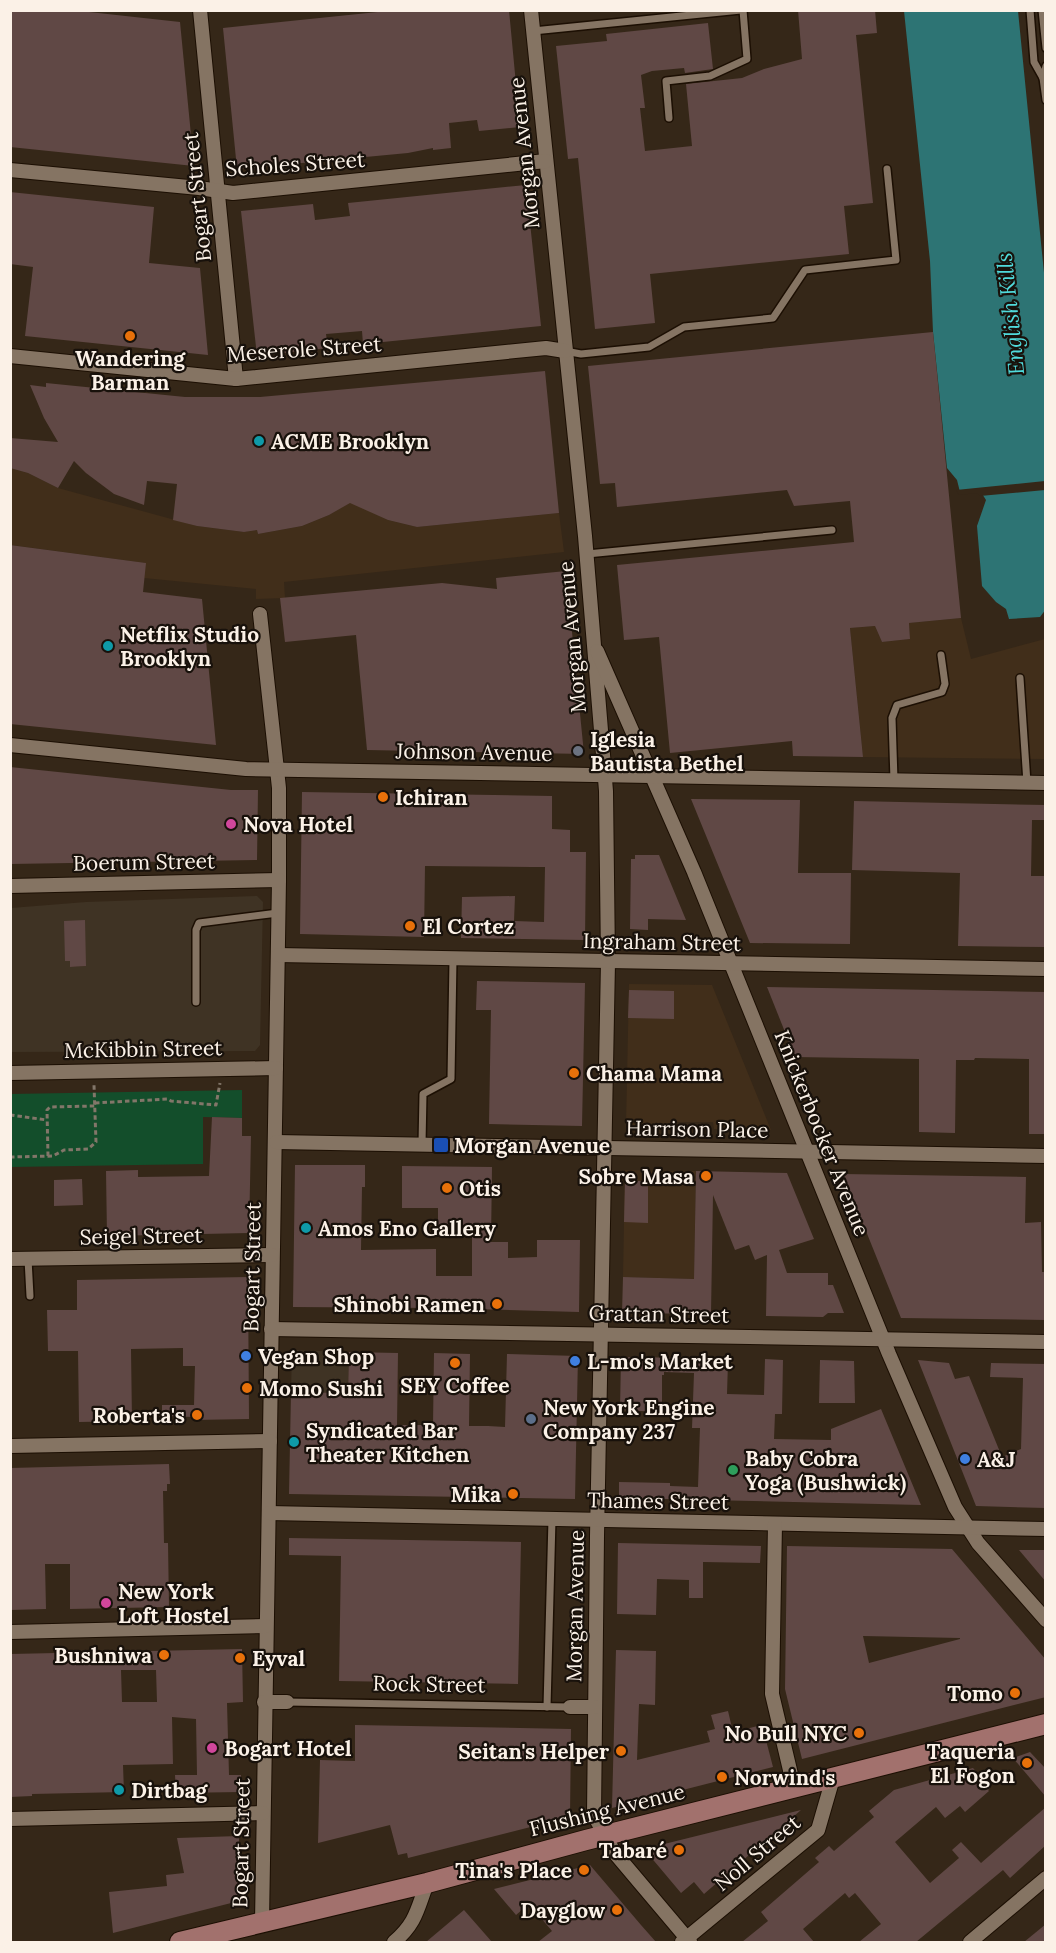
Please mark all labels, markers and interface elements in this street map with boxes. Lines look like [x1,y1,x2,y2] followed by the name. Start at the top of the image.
[503,76,545,230] street label: Morgan Avenue
[177,130,217,263] street label: Bogart Street
[224,146,367,182] street label: Scholes Street
[990,251,1030,377] water label: English Kills
[123,329,137,343] marker: Wandering Barman
[226,330,383,368] street label: Meserole Street
[75,345,186,396] place label: Wandering Barman
[271,428,429,455] place label: ACME Brooklyn
[252,434,266,448] marker: ACME Brooklyn
[552,560,592,714] street label: Morgan Avenue
[120,621,259,672] place label: Netflix Studio Brooklyn
[101,639,115,653] marker: Netflix Studio Brooklyn
[590,726,744,777] place label: Iglesia Bautista Bethel
[394,737,553,767] street label: Johnson Avenue
[571,744,585,758] marker: Iglesia Bautista Bethel
[395,784,468,811] place label: Ichiran
[376,790,390,804] marker: Ichiran
[243,811,353,838] place label: Nova Hotel
[224,817,238,831] marker: Nova Hotel
[73,847,216,877] street label: Boerum Street
[422,913,515,940] place label: El Cortez
[403,919,417,933] marker: El Cortez
[583,927,742,957] street label: Ingraham Street
[768,1026,876,1240] street label: Knickerbocker Avenue
[64,1034,223,1064] street label: McKibbin Street
[586,1060,722,1087] place label: Chama Mama
[567,1066,581,1080] marker: Chama Mama
[625,1114,769,1144] street label: Harrison Place
[454,1132,610,1159] place label: Morgan Avenue
[432,1136,450,1154] marker: Morgan Avenue
[578,1163,694,1190] place label: Sobre Masa
[699,1169,713,1183] marker: Sobre Masa
[459,1175,501,1202] place label: Otis
[440,1181,454,1195] marker: Otis
[237,1201,267,1332] street label: Bogart Street
[318,1215,496,1242] place label: Amos Eno Gallery
[79,1221,204,1251] street label: Seigel Street
[299,1221,313,1235] marker: Amos Eno Gallery
[334,1291,485,1318] place label: Shinobi Ramen
[490,1297,504,1311] marker: Shinobi Ramen
[588,1299,730,1329] street label: Grattan Street
[258,1343,374,1370] place label: Vegan Shop
[587,1348,733,1375] place label: L-mo's Market
[239,1349,253,1363] marker: Vegan Shop
[568,1354,582,1368] marker: L-mo's Market
[448,1356,462,1370] marker: SEY Coffee
[400,1372,510,1399] place label: SEY Coffee
[259,1375,383,1402] place label: Momo Sushi
[240,1381,254,1395] marker: Momo Sushi
[543,1394,715,1445] place label: New York Engine Company 237
[93,1402,185,1429] place label: Roberta's
[190,1408,204,1422] marker: Roberta's
[524,1412,538,1426] marker: New York Engine Company 237
[306,1417,470,1468] place label: Syndicated Bar Theater Kitchen
[287,1435,301,1449] marker: Syndicated Bar Theater Kitchen
[745,1445,906,1496] place label: Baby Cobra Yoga (Bushwick)
[977,1446,1016,1473] place label: A&J
[958,1452,972,1466] marker: A&J
[726,1463,740,1477] marker: Baby Cobra Yoga (Bushwick)
[451,1481,501,1508] place label: Mika
[587,1486,730,1516] street label: Thames Street
[506,1487,520,1501] marker: Mika
[560,1530,590,1682] street label: Morgan Avenue
[118,1578,230,1629] place label: New York Loft Hostel
[99,1596,113,1610] marker: New York Loft Hostel
[54,1642,152,1669] place label: Bushniwa
[252,1645,306,1672] place label: Eyval
[157,1648,171,1662] marker: Bushniwa
[233,1651,247,1665] marker: Eyval
[372,1670,487,1698] street label: Rock Street
[947,1680,1003,1707] place label: Tomo
[1008,1686,1022,1700] marker: Tomo
[725,1720,848,1747] place label: No Bull NYC
[852,1726,866,1740] marker: No Bull NYC
[224,1735,352,1762] place label: Bogart Hotel
[458,1738,609,1765] place label: Seitan's Helper
[927,1738,1015,1789] place label: Taqueria El Fogon
[205,1741,219,1755] marker: Bogart Hotel
[614,1744,628,1758] marker: Seitan's Helper
[1020,1756,1034,1770] marker: Taqueria El Fogon
[734,1764,836,1791] place label: Norwind's
[715,1770,729,1784] marker: Norwind's
[131,1777,209,1804] place label: Dirtbag
[226,1777,256,1908] street label: Bogart Street
[527,1778,687,1842] street label: Flushing Avenue
[112,1783,126,1797] marker: Dirtbag
[708,1808,806,1897] street label: Noll Street
[599,1837,667,1864] place label: Tabaré
[672,1843,686,1857] marker: Tabaré
[455,1857,572,1884] place label: Tina's Place
[577,1863,591,1877] marker: Tina's Place
[520,1897,605,1924] place label: Dayglow
[610,1903,624,1917] marker: Dayglow

